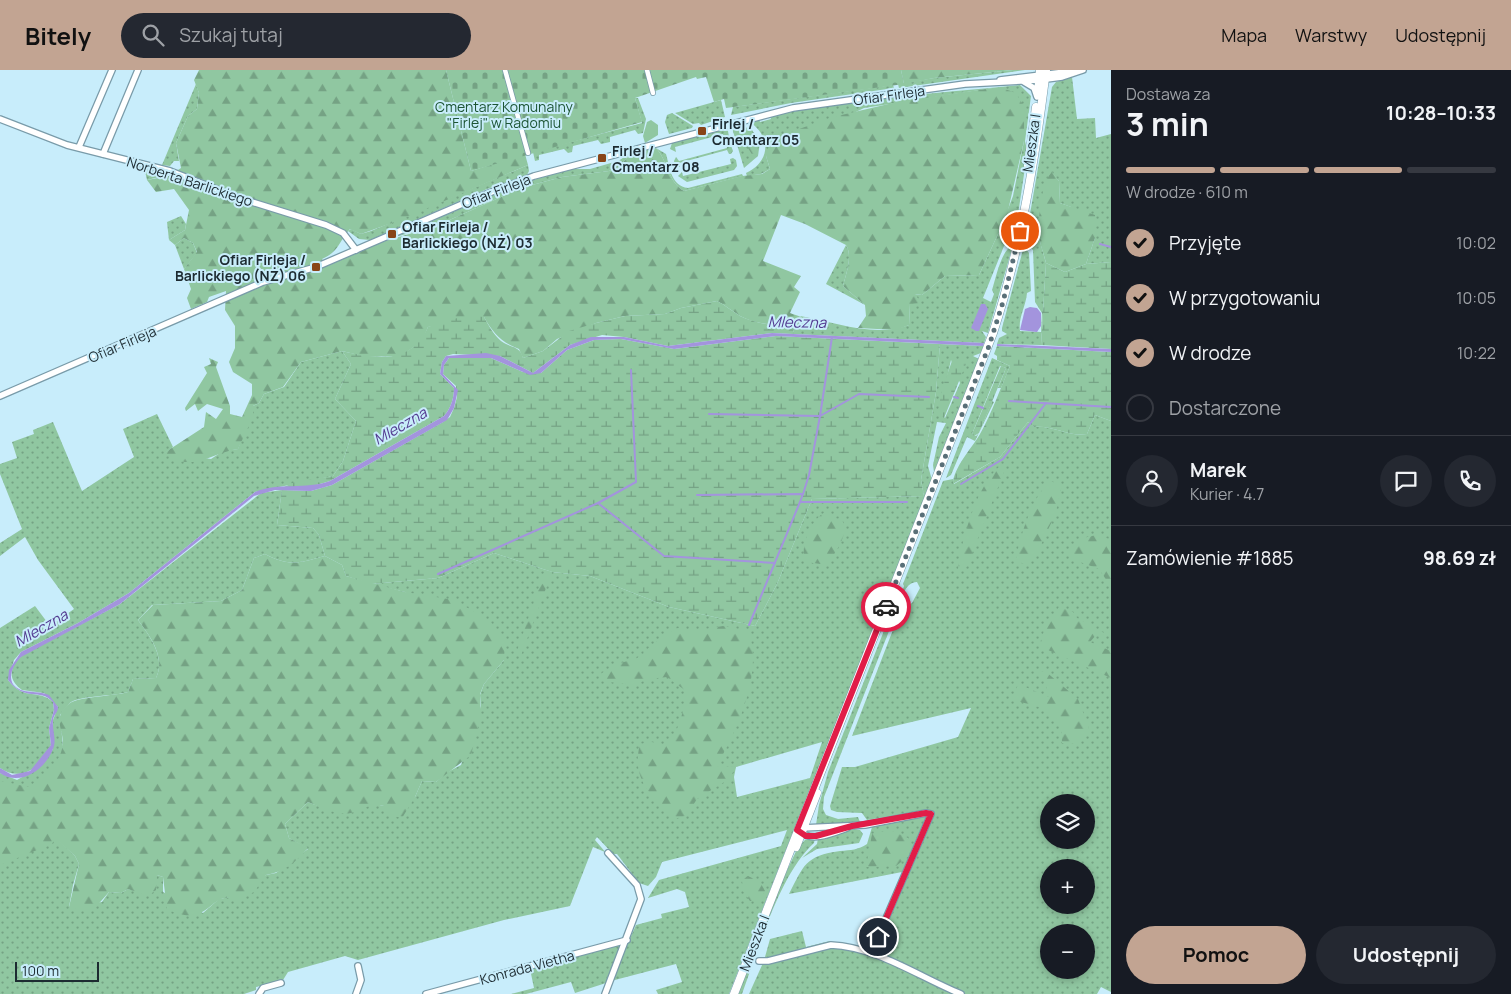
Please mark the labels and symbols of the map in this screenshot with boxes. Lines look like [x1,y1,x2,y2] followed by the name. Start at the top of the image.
[852,81,926,109] street label: Ofiar Firleja
[435,97,574,132] park label: Cmentarz Komunalny "Firlej" w Radomiu
[1018,113,1044,173] street label: Mieszka I
[712,114,799,149] place label: Firlej / Cmentarz 05
[696,125,708,137] marker: Firlej / Cmentarz 05
[612,141,700,176] place label: Firlej / Cmentarz 08
[125,152,255,210] street label: Norberta Barlickiego
[596,152,608,164] marker: Firlej / Cmentarz 08
[459,169,533,213] street label: Ofiar Firleja
[999,210,1041,252] pin
[402,217,533,252] place label: Ofiar Firleja / Barlickiego (NŻ) 03
[386,228,398,240] marker: Ofiar Firleja / Barlickiego (NŻ) 03
[175,250,306,285] place label: Ofiar Firleja / Barlickiego (NŻ) 06
[310,261,322,273] marker: Ofiar Firleja / Barlickiego (NŻ) 06
[768,311,827,333] water label: Mleczna
[85,321,159,367] street label: Ofiar Firleja
[369,402,431,450] water label: Mleczna
[861,582,911,632] courier
[10,604,72,652] water label: Mleczna
[735,912,773,974] street label: Mieszka I
[857,916,899,958] pin
[478,945,576,989] street label: Konrada Vietha
[15,959,99,982] scale bar

